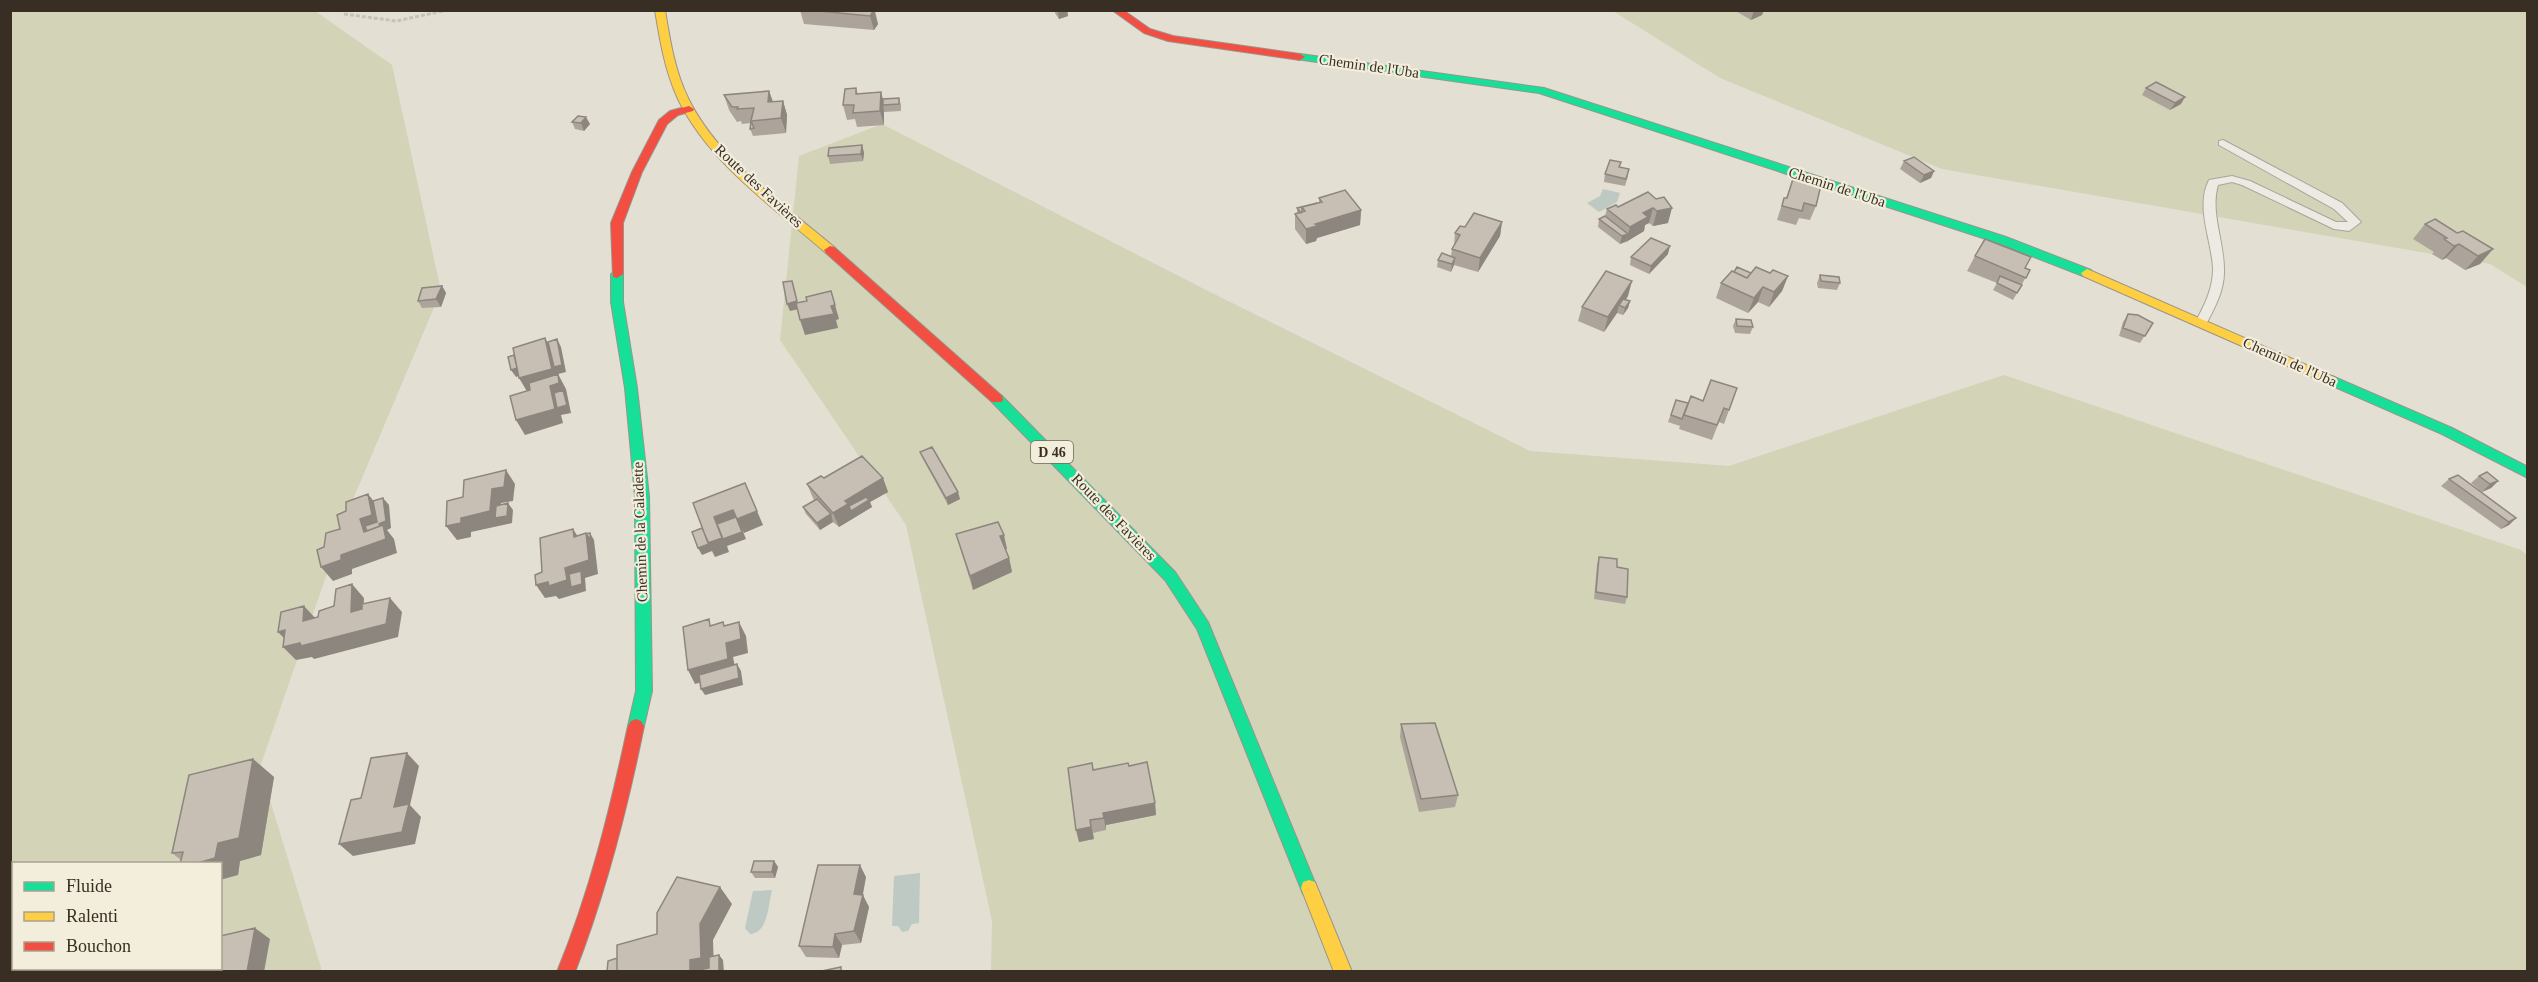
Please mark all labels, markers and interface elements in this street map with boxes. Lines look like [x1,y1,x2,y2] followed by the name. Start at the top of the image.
[1318,51,1420,81] street label: Chemin de l'Uba
[712,141,806,231] street label: Route des Favières
[1786,164,1888,210] street label: Chemin de l'Uba
[2241,334,2340,390] street label: Chemin de l'Uba
[1031,441,1073,463] road number: D 46
[630,461,650,602] street label: Chemin de la Caladette
[1069,470,1160,564] street label: Route des Favières
[12,862,222,970] legend
[66,876,112,896] text: Fluide
[66,906,118,926] text: Ralenti
[66,936,131,956] text: Bouchon

